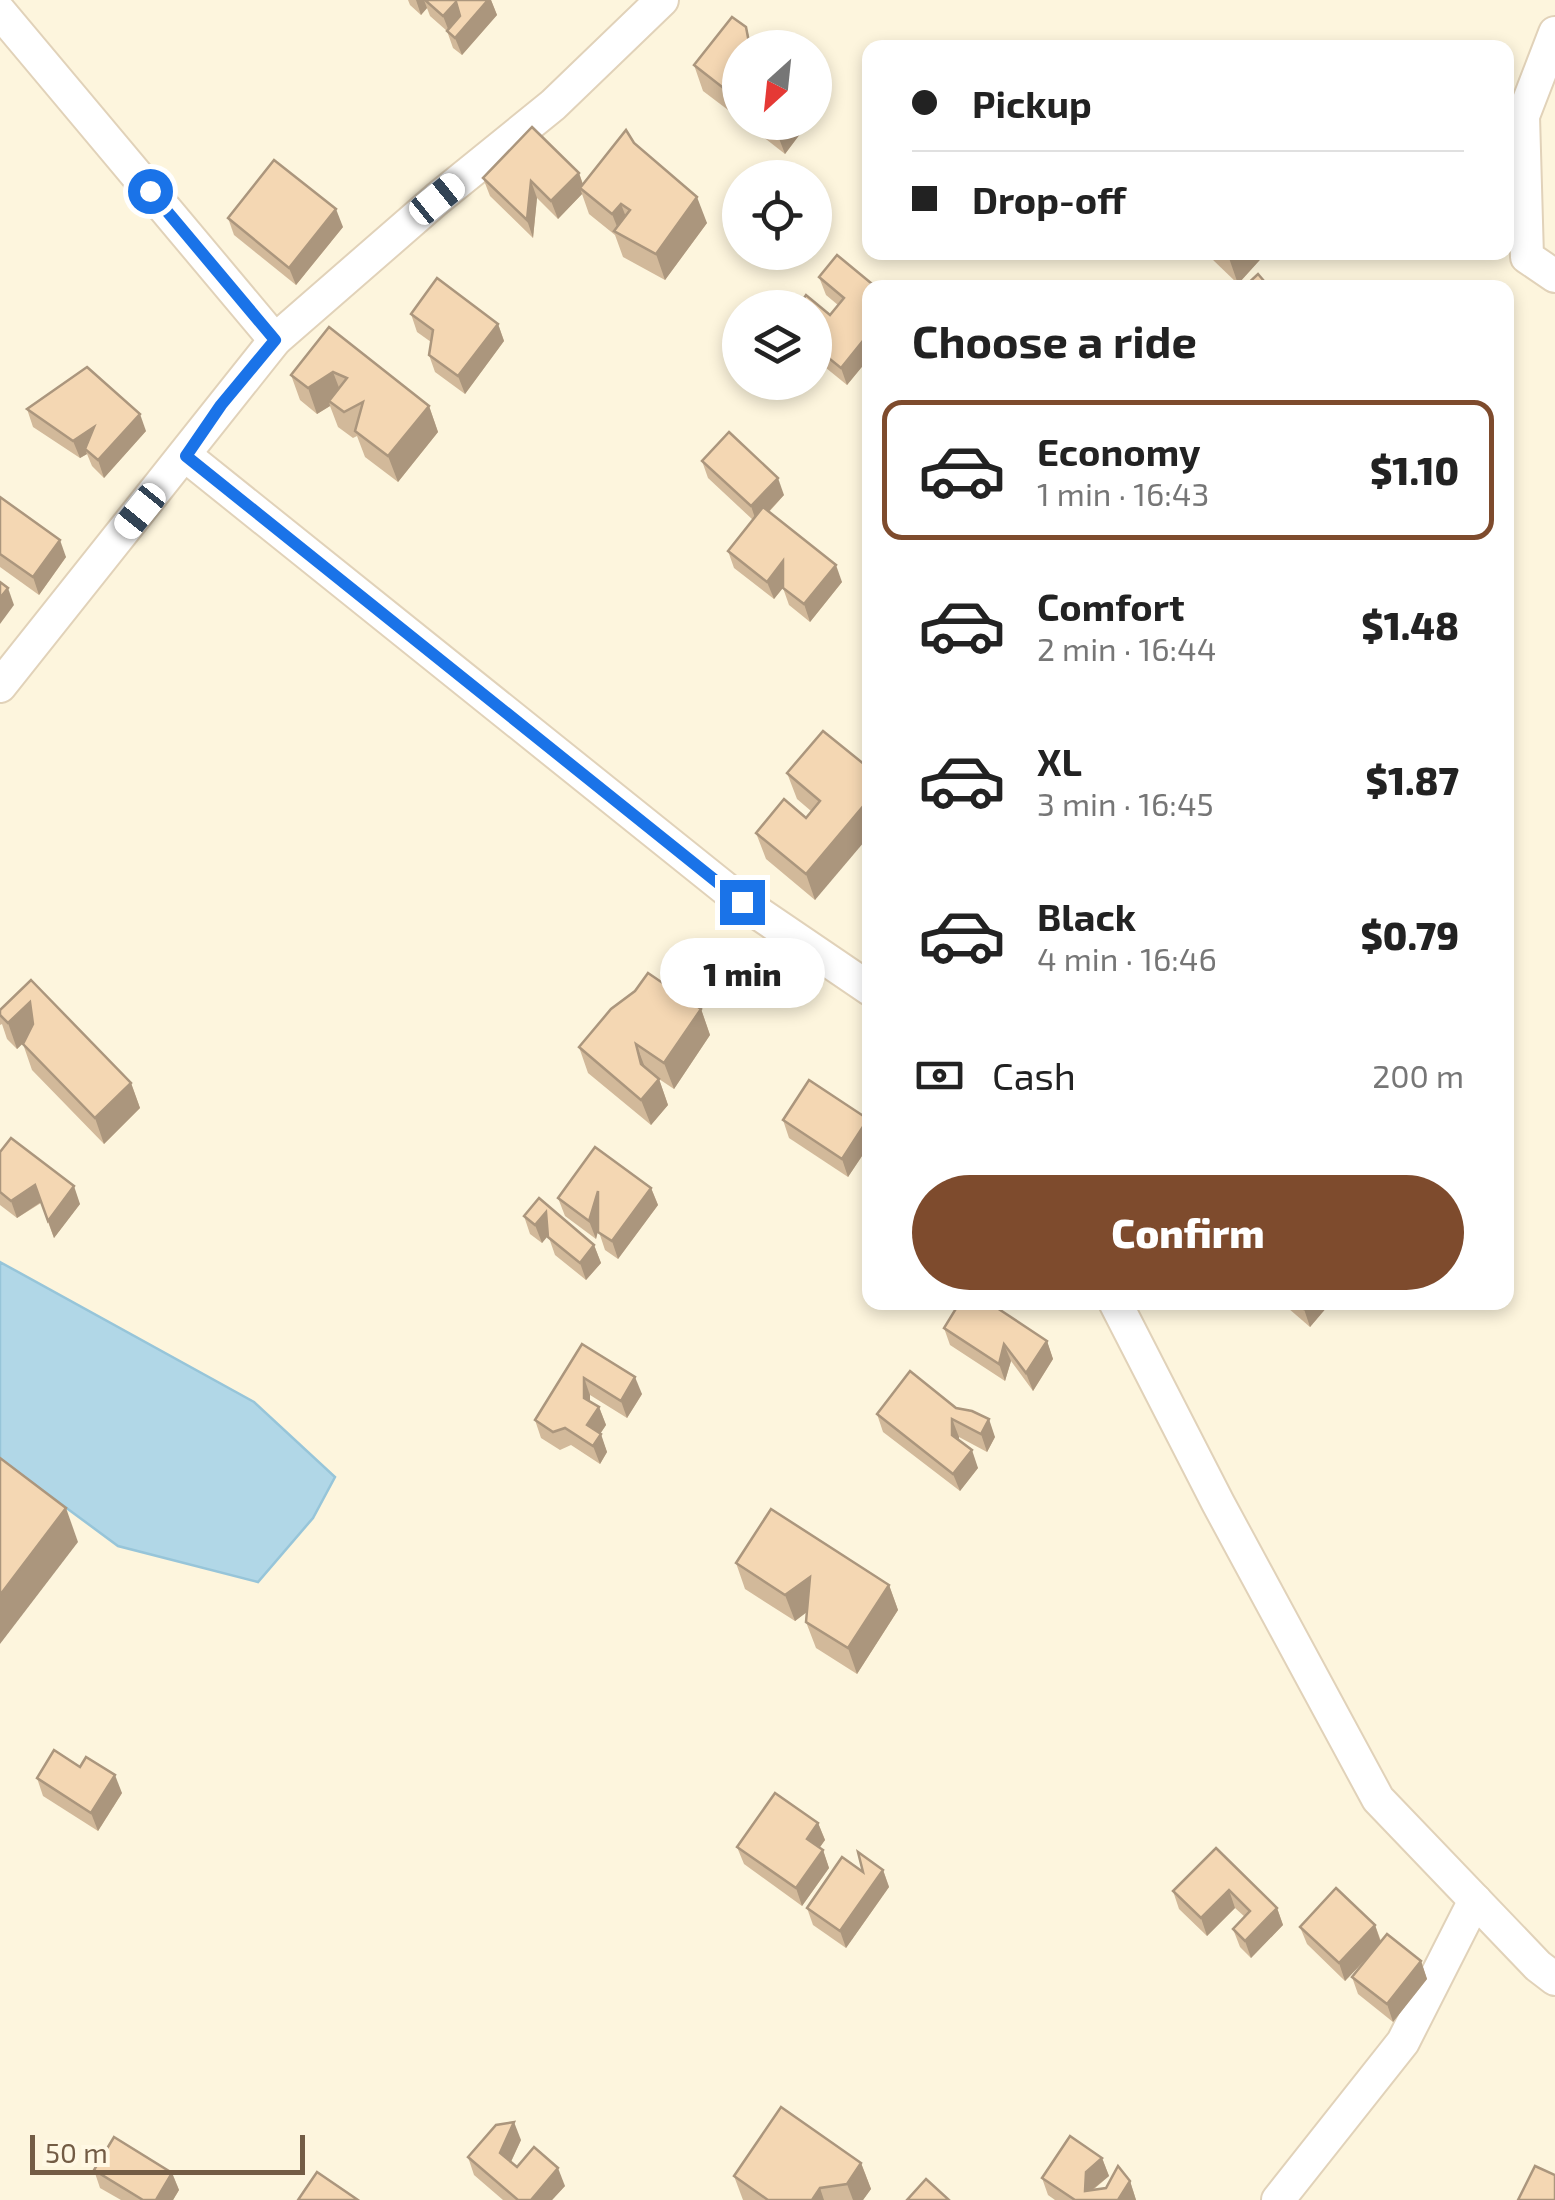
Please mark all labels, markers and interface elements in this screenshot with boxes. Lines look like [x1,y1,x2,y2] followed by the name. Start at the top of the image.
[722,30,832,140] north arrow
[722,30,832,400] map controls
[972,80,1092,126] text: Pickup
[722,160,832,270] button: locate
[404,168,470,230] car
[128,169,173,214] route start
[972,176,1126,222] text: Drop-off
[722,290,832,400] button: layers
[912,313,1197,367] text: Choose a ride
[917,425,1007,515] icon: car
[1037,428,1201,474] text: Economy
[1370,447,1459,493] text: $1.10
[1037,474,1209,512] text: 1 min · 16:43
[109,478,171,544] car
[917,580,1007,670] icon: car
[1037,583,1185,629] text: Comfort
[1361,602,1459,648] text: $1.48
[1037,629,1216,667] text: 2 min · 16:44
[917,735,1007,825] icon: car
[1037,738,1082,784] text: XL
[1366,757,1459,803] text: $1.87
[1037,784,1214,822] text: 3 min · 16:45
[720,880,765,925] route end
[917,890,1007,980] icon: car
[1037,893,1136,939] text: Black
[1361,912,1459,958] text: $0.79
[660,937,824,1007] callout: 1 min
[1037,939,1217,977] text: 4 min · 16:46
[703,954,782,992] text: 1 min
[912,1048,967,1103] icon: cash
[992,1052,1076,1098] text: Cash
[1372,1056,1464,1094] text: 200 m
[912,1175,1464,1290] button: Confirm
[30,2130,305,2174] scale bar
[45,2135,108,2169] text: 50 m

